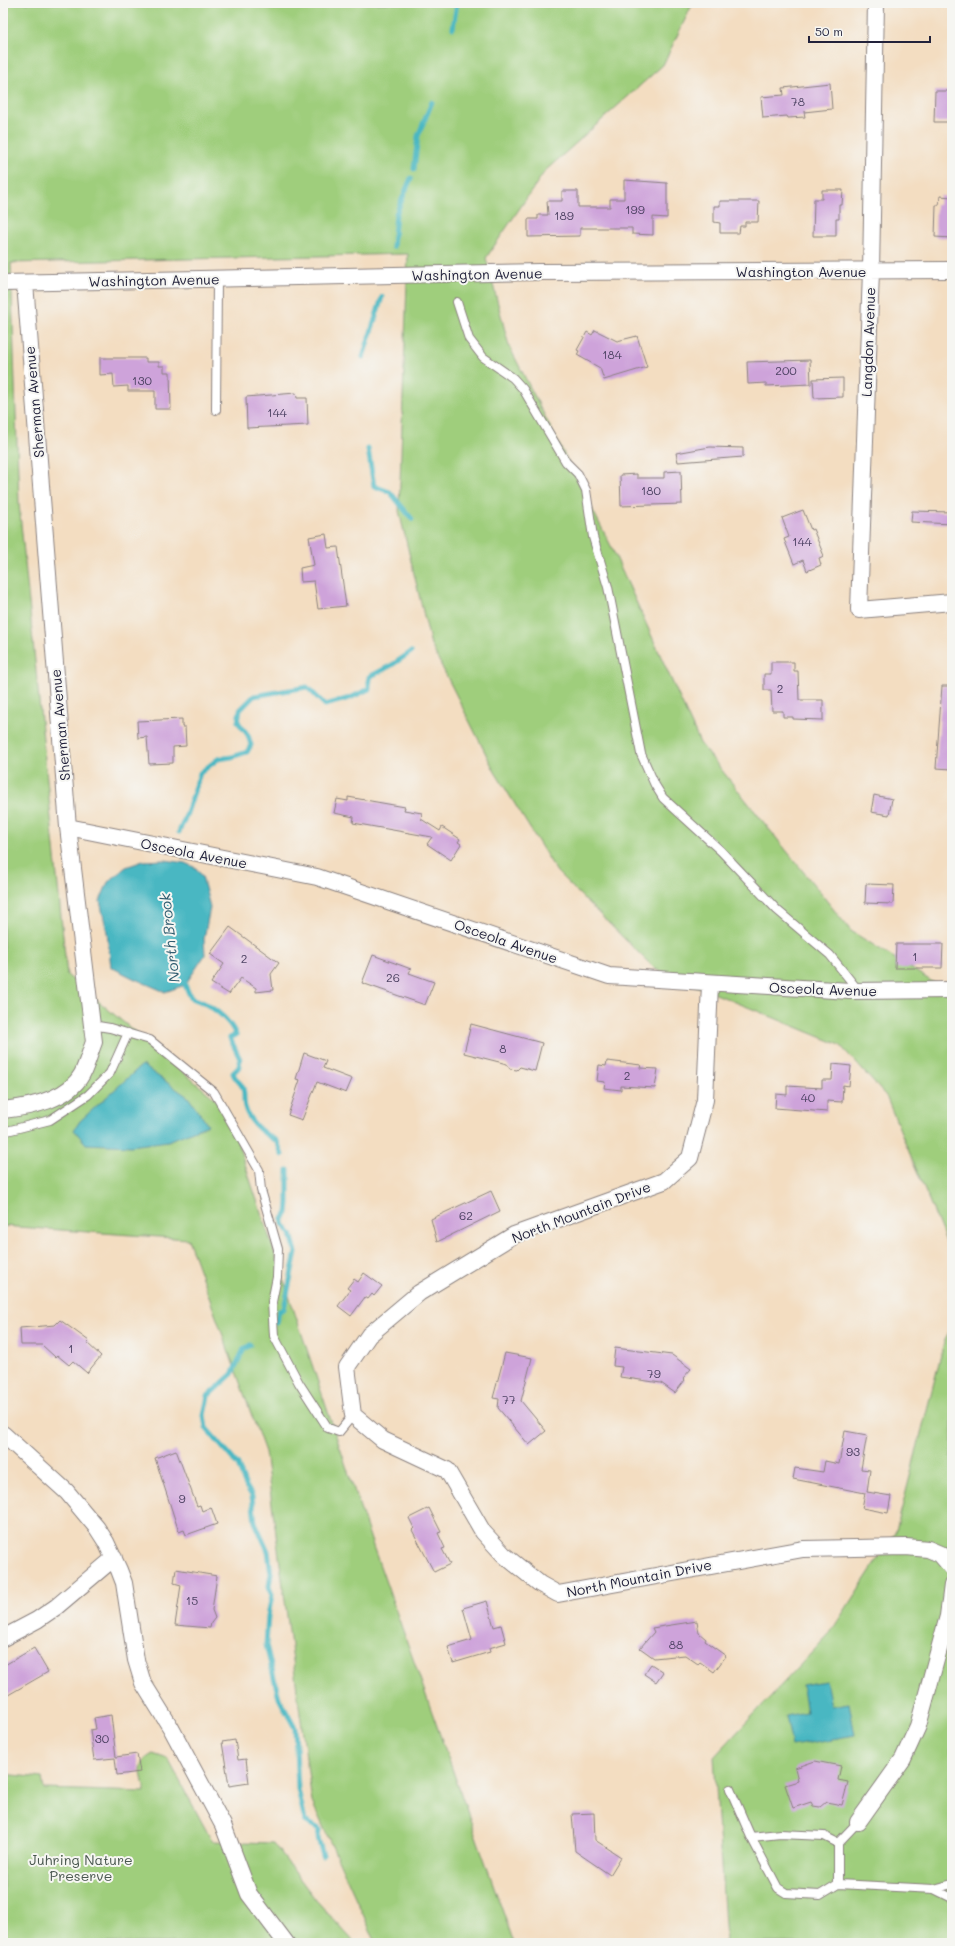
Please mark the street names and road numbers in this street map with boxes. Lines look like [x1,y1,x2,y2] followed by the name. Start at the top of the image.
[735,262,867,281] street label: Washington Avenue
[411,263,543,285] street label: Washington Avenue
[88,269,220,291] street label: Washington Avenue
[857,287,879,397] street label: Langdon Avenue
[20,345,48,459] street label: Sherman Avenue
[46,668,74,782] street label: Sherman Avenue
[139,833,249,873] street label: Osceola Avenue
[452,914,560,968] street label: Osceola Avenue
[769,978,877,1000] street label: Osceola Avenue
[509,1177,653,1247] street label: North Mountain Drive
[565,1555,713,1601] street label: North Mountain Drive

